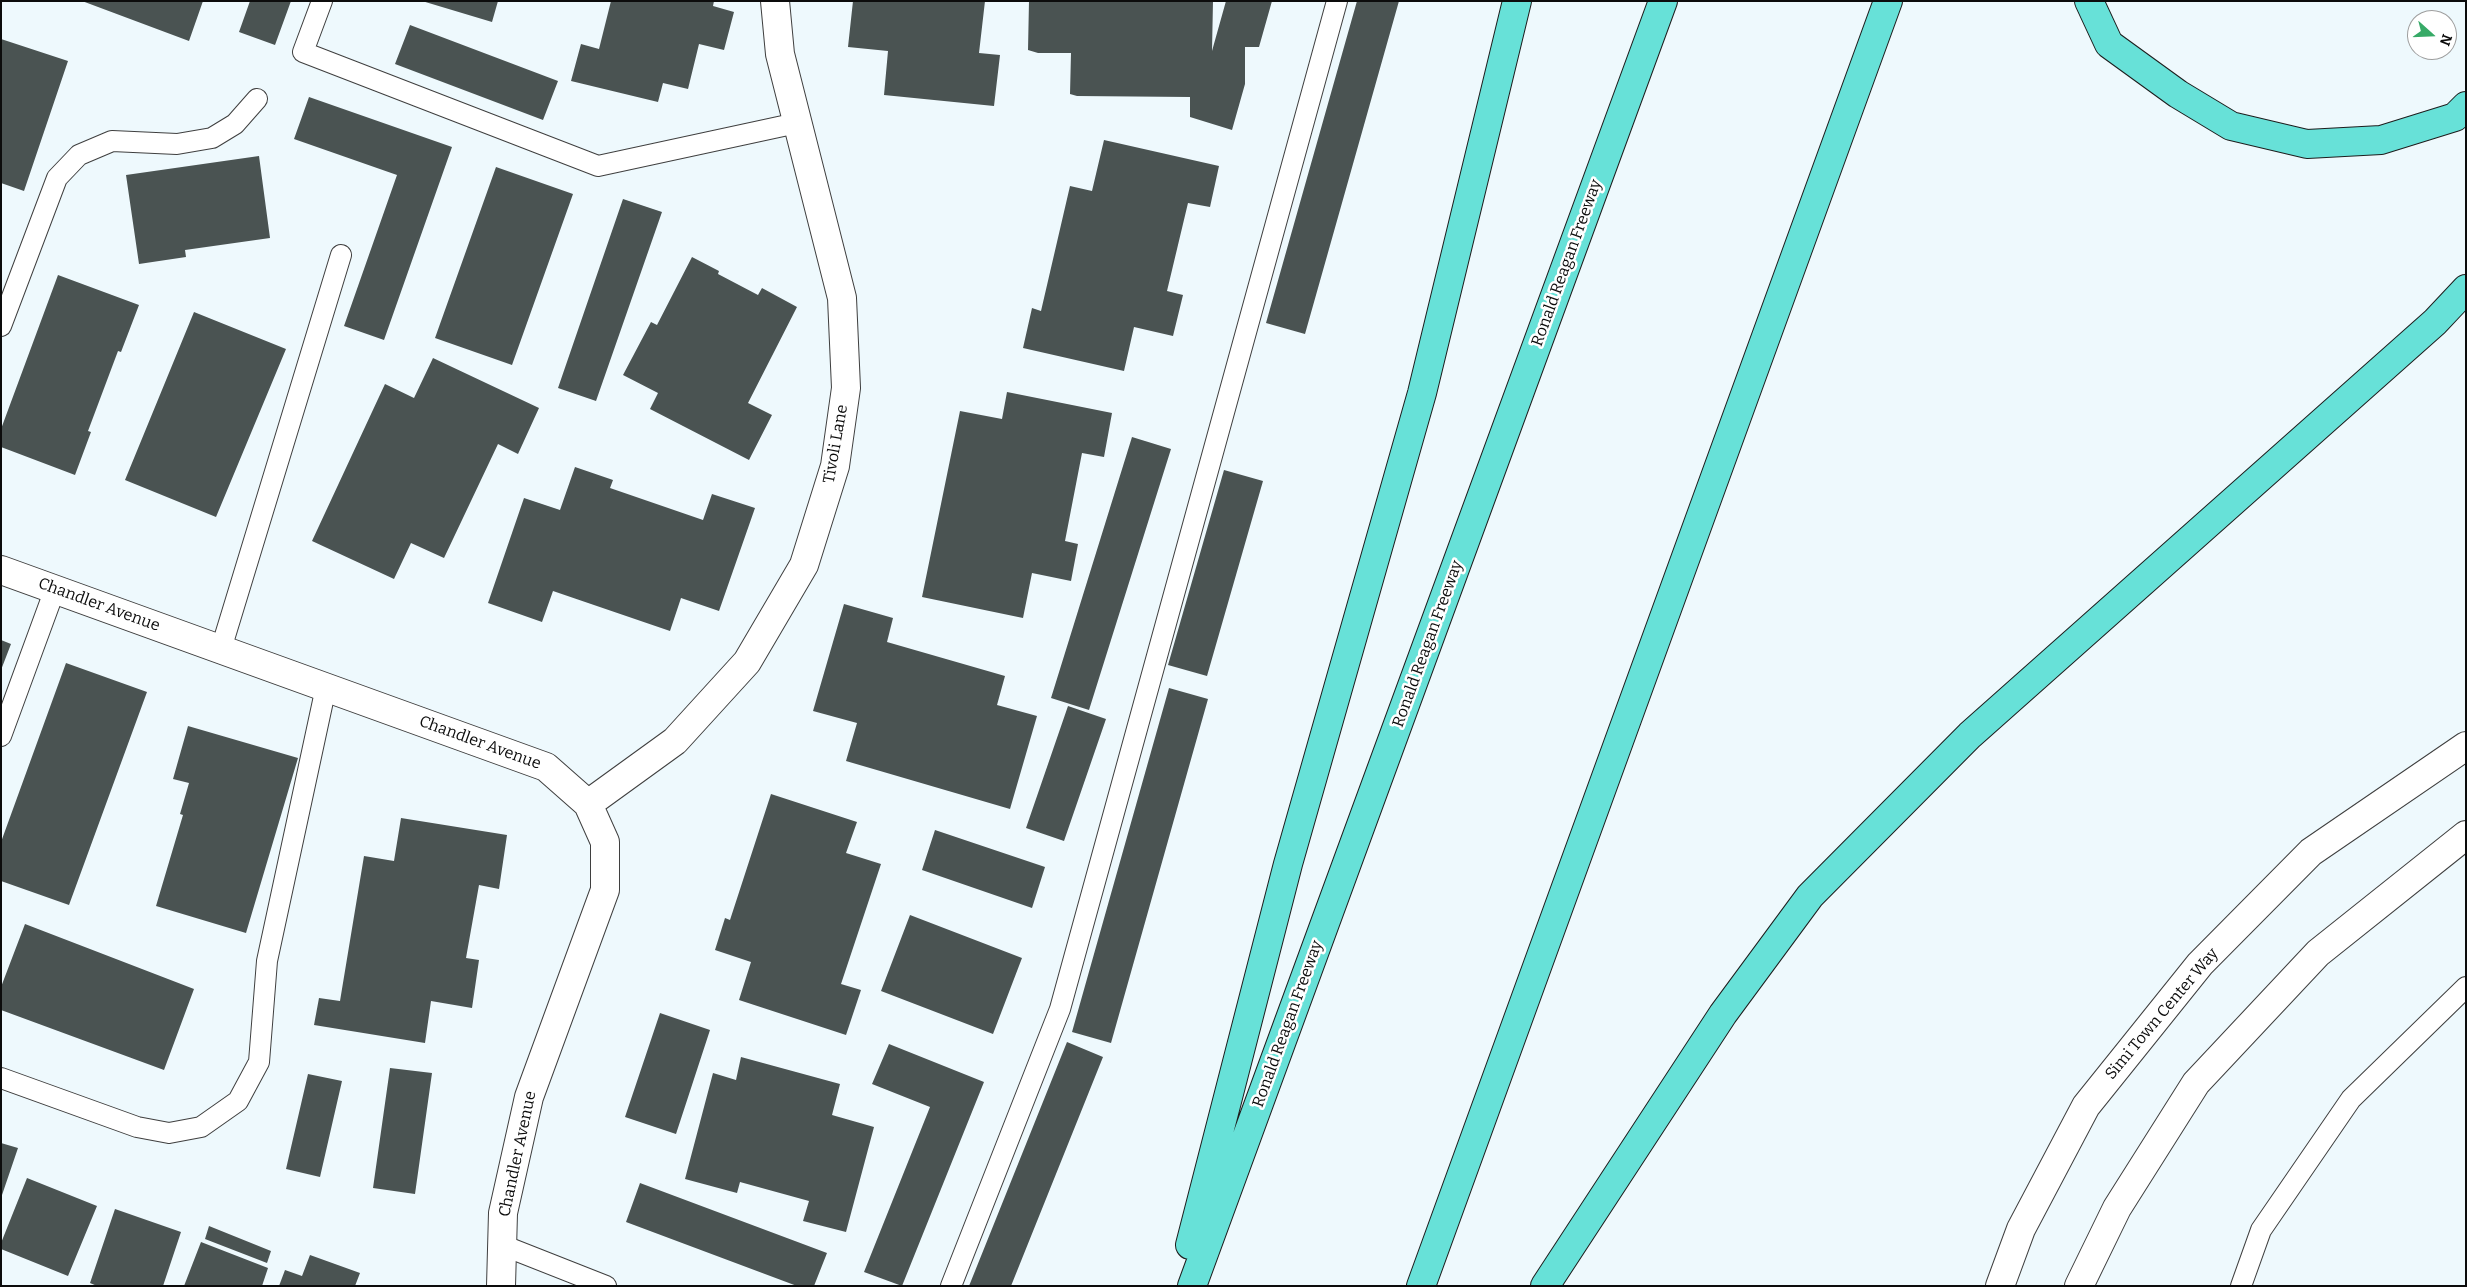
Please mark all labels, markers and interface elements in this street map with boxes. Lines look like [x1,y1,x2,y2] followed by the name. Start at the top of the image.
[2407,10,2457,60] north arrow
[2436,32,2455,48] text: N
[1528,177,1606,349] street label: Ronald Reagan Freeway
[820,403,852,485] street label: Tivoli Lane
[1389,558,1467,730] street label: Ronald Reagan Freeway
[36,574,162,636] street label: Chandler Avenue
[417,712,543,774] street label: Chandler Avenue
[1249,938,1327,1110] street label: Ronald Reagan Freeway
[2101,944,2223,1084] street label: Simi Town Center Way
[495,1089,541,1219] street label: Chandler Avenue

